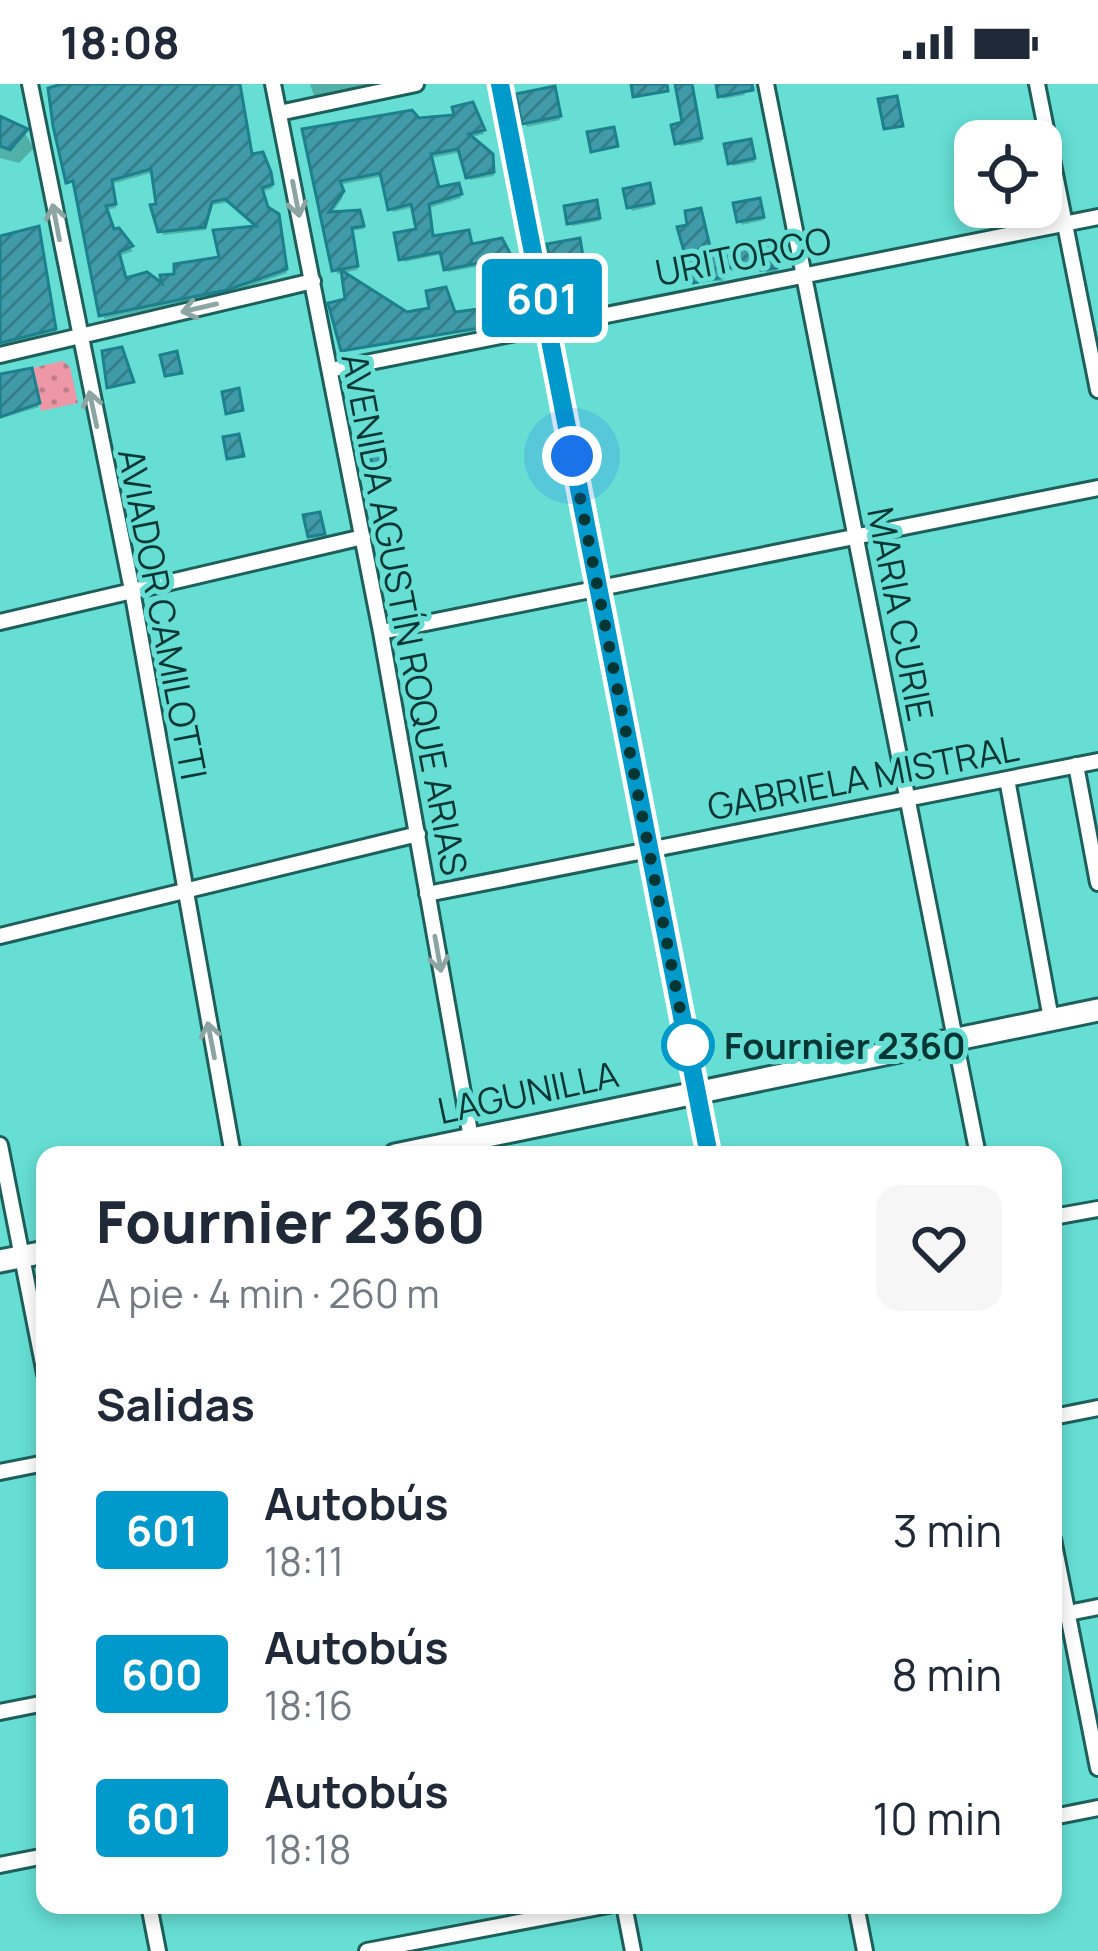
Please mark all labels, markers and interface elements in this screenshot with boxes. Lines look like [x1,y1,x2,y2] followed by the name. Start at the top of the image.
[60,11,180,73] text: 18:08
[954,120,1062,228] map controls
[954,120,1062,228] button: locate
[286,178,308,217] one-way arrow
[44,203,66,242] one-way arrow
[651,215,835,297] street label: URITORCO
[473,259,611,337] line badge: 601
[506,269,578,327] text: 601
[180,298,218,320] one-way arrow
[330,349,480,879] street label: AVENIDA AGUSTÍN ROQUE ARIAS
[81,390,104,429] one-way arrow
[542,426,602,486] your location
[107,444,219,784] street label: AVIADOR CAMILOTTI
[856,503,946,725] street label: MARIA CURIE
[703,723,1023,831] street label: GABRIELA MISTRAL
[427,933,450,972] one-way arrow
[663,1020,713,1070] marker: Fournier 2360
[199,1021,221,1060] one-way arrow
[724,1021,966,1070] place label: Fournier 2360
[433,1049,623,1135] street label: LAGUNILLA
[96,1182,485,1260] text: Fournier 2360
[876,1185,1002,1311] button: heart
[96,1266,440,1320] text: A pie · 4 min · 260 m
[96,1373,255,1435] text: Salidas
[264,1472,449,1534] text: Autobús
[893,1499,1002,1561] text: 3 min
[126,1501,198,1559] text: 601
[264,1534,344,1588] text: 18:11
[264,1616,449,1678] text: Autobús
[891,1643,1002,1705] text: 8 min
[121,1645,203,1703] text: 600
[264,1678,353,1732] text: 18:16
[264,1760,449,1822] text: Autobús
[873,1787,1002,1849] text: 10 min
[126,1789,198,1847] text: 601
[264,1822,351,1876] text: 18:18

